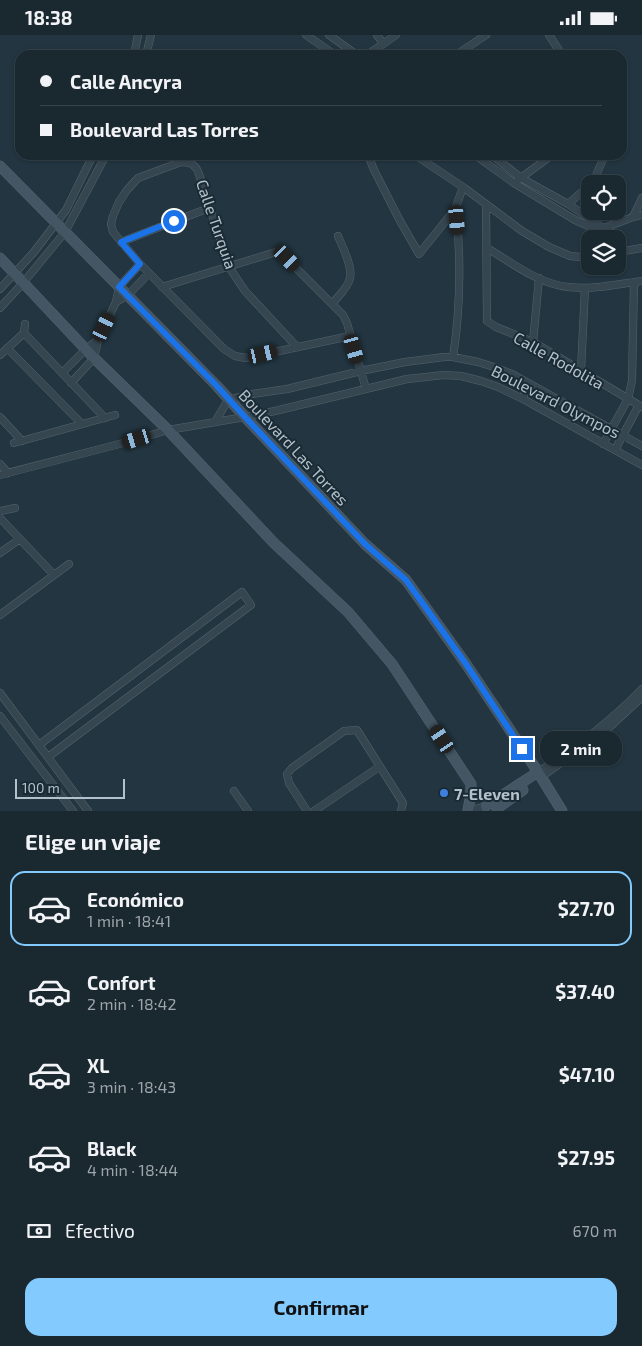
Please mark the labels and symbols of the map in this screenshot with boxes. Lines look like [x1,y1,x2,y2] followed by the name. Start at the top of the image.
[193,177,241,271] street label: Calle Turquia
[448,204,465,236] car
[163,210,185,232] route start
[271,242,302,274] car
[90,310,117,344] car
[511,327,607,393] street label: Calle Rodolita
[342,333,365,365] car
[246,343,279,365] car
[489,360,623,442] street label: Boulevard Olympos
[235,385,353,509] street label: Boulevard Las Torres
[120,427,153,451] car
[427,722,456,756] car
[540,731,622,767] callout: 2 min
[511,738,533,760] route end
[15,776,125,799] scale bar
[454,784,520,803] place label: 7-Eleven
[438,787,450,799] marker: 7-Eleven

